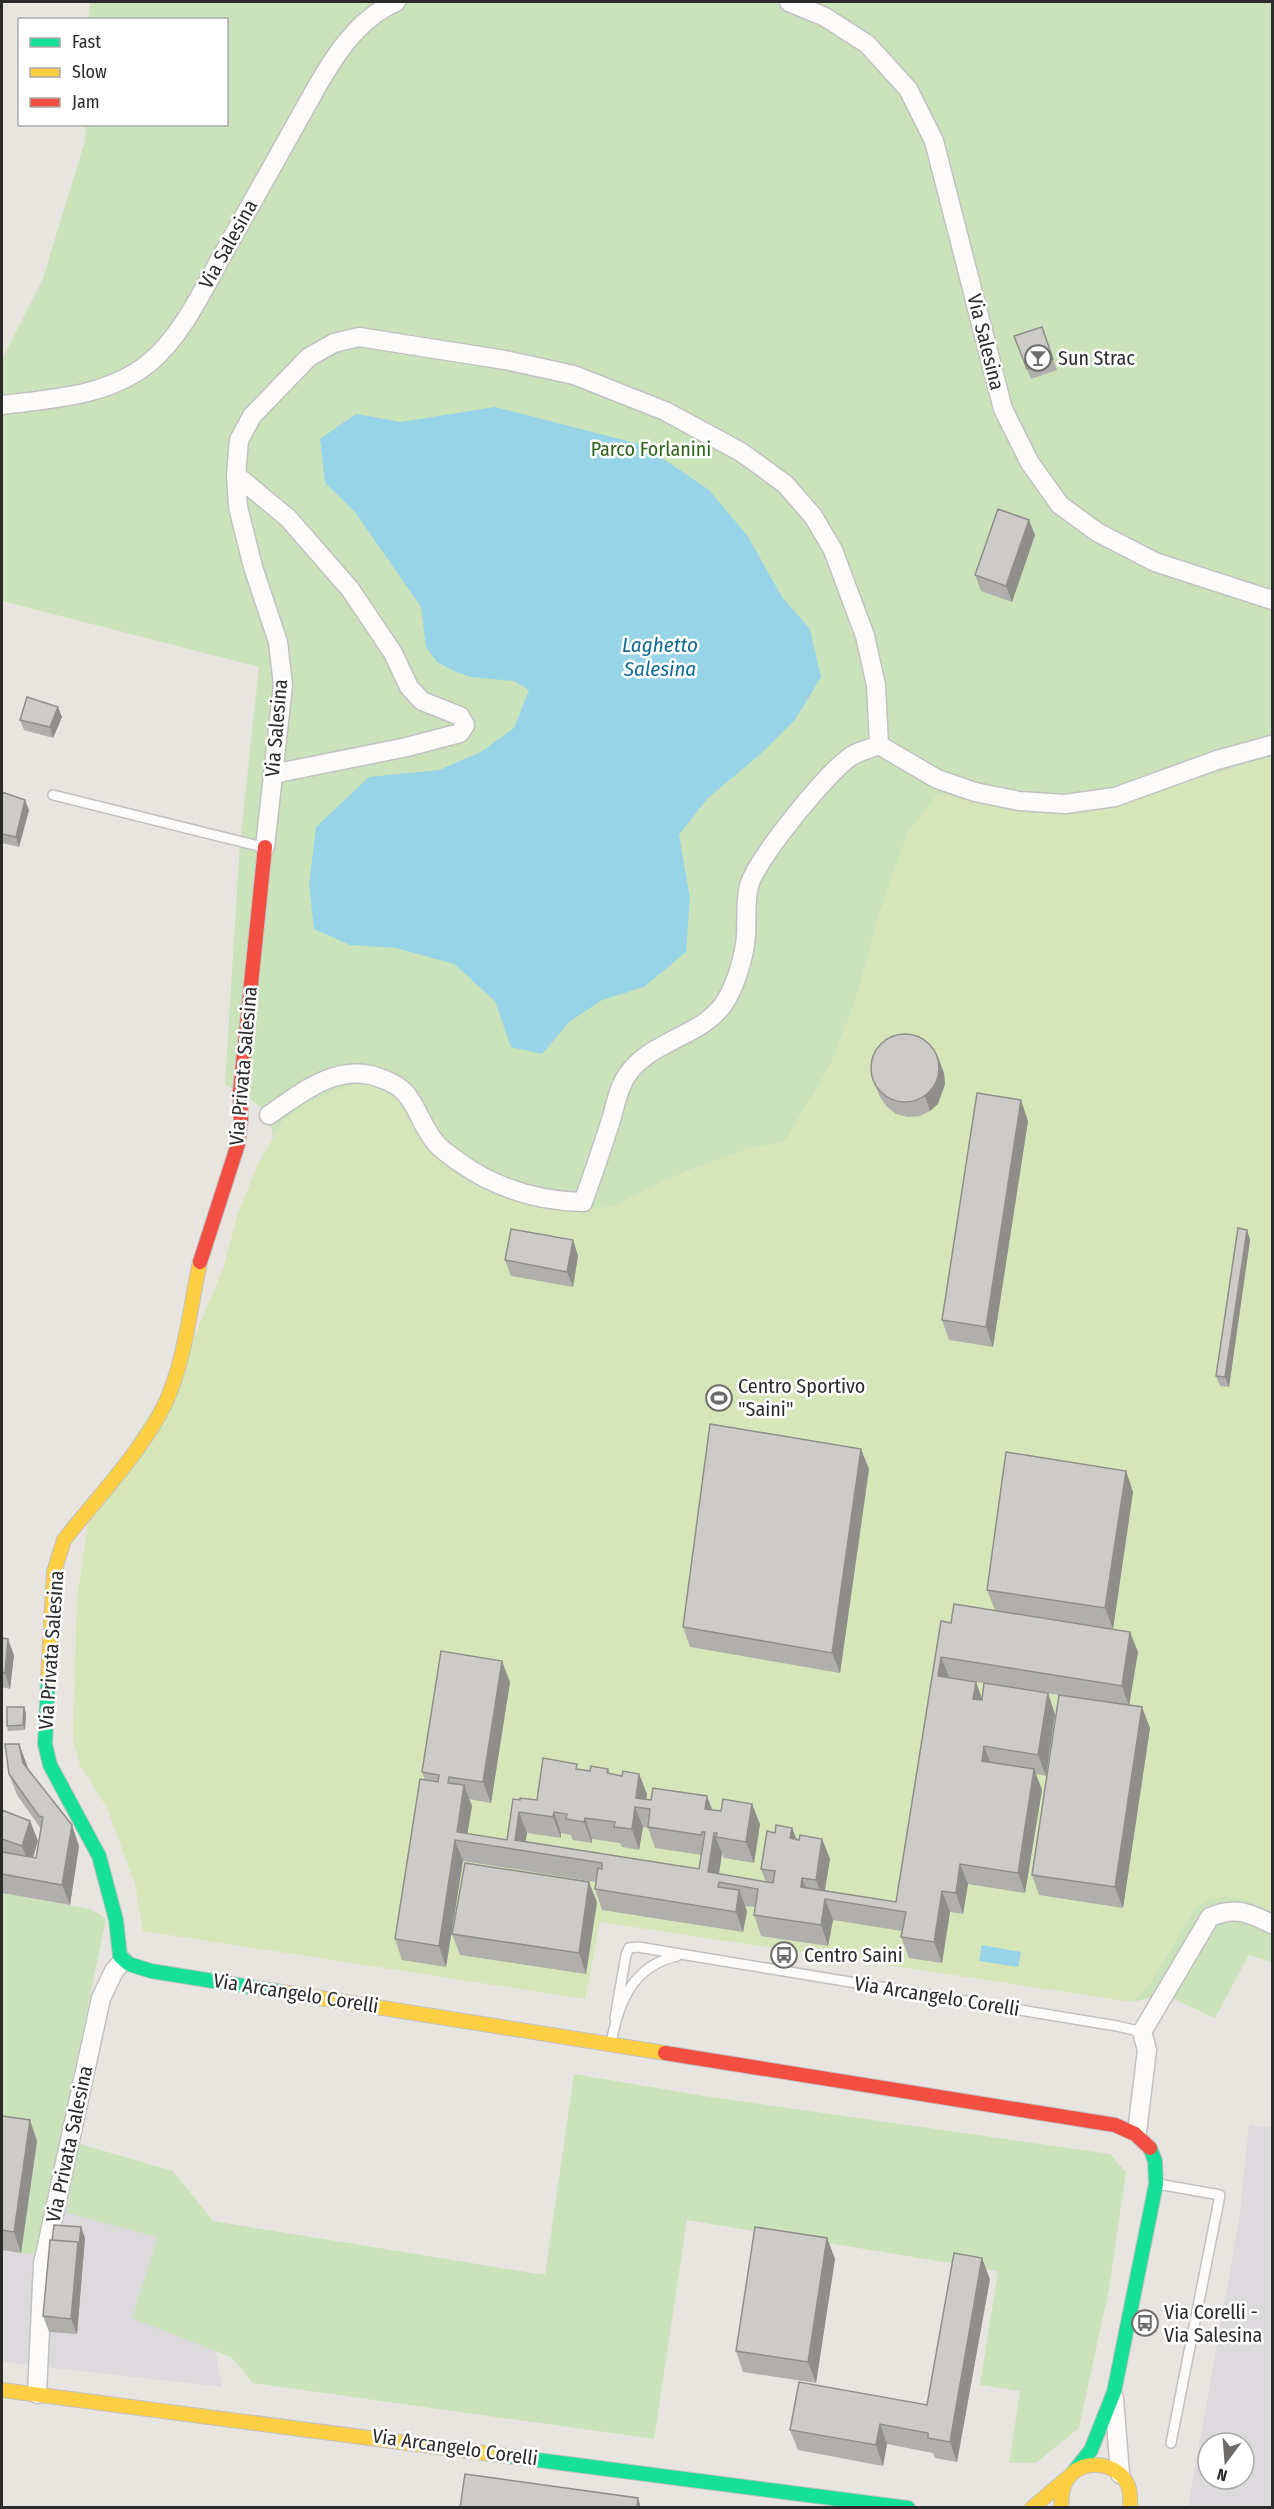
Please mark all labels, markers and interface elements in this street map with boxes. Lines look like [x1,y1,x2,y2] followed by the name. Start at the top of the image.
[18,18,228,126] legend
[72,31,101,53] text: Fast
[72,61,107,83] text: Slow
[72,91,100,113] text: Jam
[194,195,262,293] street label: Via Salesina
[962,291,1010,393] street label: Via Salesina
[1023,343,1053,373] bar icon: Sun Strac
[1058,346,1135,370] place label: Sun Strac
[591,437,711,461] park label: Parco Forlanini
[622,632,698,682] water label: Laghetto Salesina
[260,678,292,778] street label: Via Salesina
[224,985,262,1147] street label: Via Privata Salesina
[738,1374,865,1421] place label: Centro Sportivo "Saini"
[704,1383,734,1413] sports icon: Centro Sportivo "Saini"
[33,1570,69,1730] street label: Via Privata Salesina
[769,1940,799,1970] bus stop icon: Centro Saini
[804,1943,903,1967] place label: Centro Saini
[212,1968,380,2018] street label: Via Arcangelo Corelli
[853,1971,1021,2021] street label: Via Arcangelo Corelli
[41,2063,97,2225] street label: Via Privata Salesina
[1164,2300,1262,2347] place label: Via Corelli - Via Salesina
[1130,2308,1160,2338] bus stop icon: Via Corelli - Via Salesina
[371,2424,539,2470] street label: Via Arcangelo Corelli
[1196,2431,1256,2491] north arrow
[1215,2464,1229,2485] text: N

